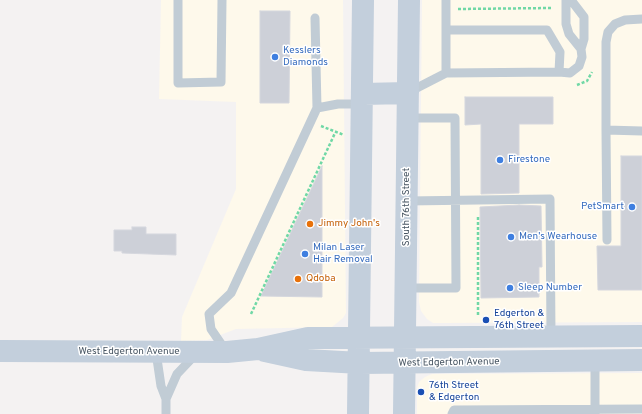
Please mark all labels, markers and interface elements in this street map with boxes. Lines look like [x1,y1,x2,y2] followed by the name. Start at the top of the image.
[283,45,328,68] place label: Kesslers Diamonds
[270,52,280,62] marker: Kesslers Diamonds
[508,154,550,166] place label: Firestone
[495,155,505,165] marker: Firestone
[401,168,413,246] street label: South 76th Street
[581,201,624,213] place label: PetSmart
[627,202,637,212] marker: PetSmart
[318,218,380,230] place label: Jimmy John's
[305,219,315,229] marker: Jimmy John's
[519,231,597,243] place label: Men's Wearhouse
[506,232,516,242] marker: Men's Wearhouse
[313,242,373,266] place label: Milan Laser Hair Removal
[300,249,310,259] marker: Milan Laser Hair Removal
[306,273,335,285] place label: Qdoba
[293,274,303,284] marker: Qdoba
[518,282,582,294] place label: Sleep Number
[505,283,515,293] marker: Sleep Number
[494,308,544,332] place label: Edgerton & 76th Street
[481,315,491,325] marker: Edgerton & 76th Street
[78,346,180,358] street label: West Edgerton Avenue
[398,356,500,370] street label: West Edgerton Avenue
[429,380,479,404] place label: 76th Street & Edgerton
[416,387,426,397] marker: 76th Street & Edgerton

